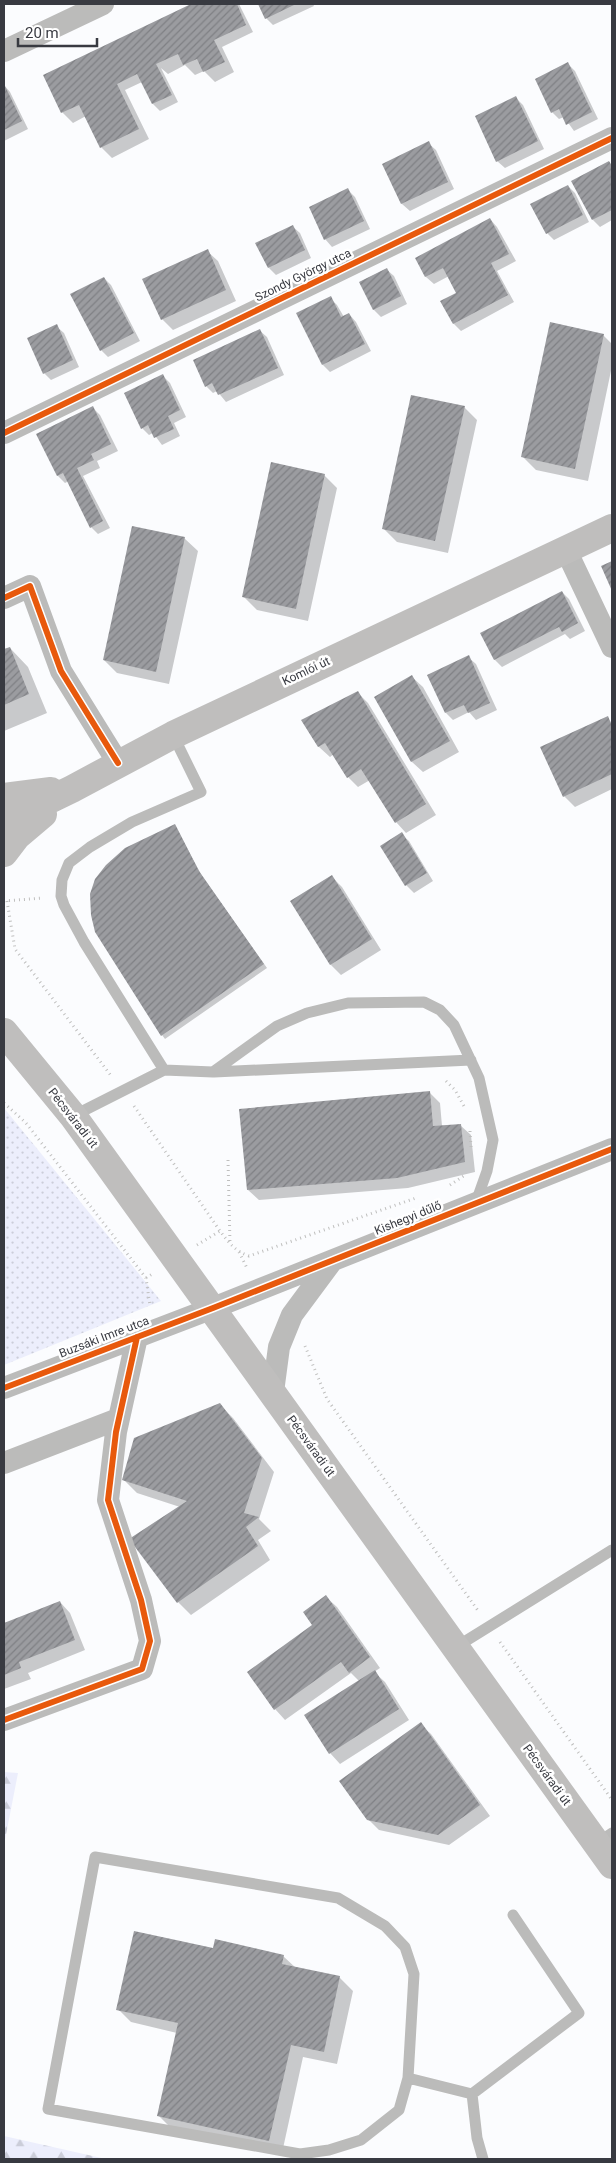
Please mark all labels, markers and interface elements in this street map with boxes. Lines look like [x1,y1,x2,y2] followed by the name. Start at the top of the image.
[18,15,96,47] scale bar
[25,24,59,42] text: 20 m
[253,246,353,304] street label: Szondy György utca
[280,654,332,688] street label: Komlói út
[45,1085,101,1151] street label: Pécsváradi út
[372,1198,444,1238] street label: Kishegyi dűlő
[57,1313,151,1361] street label: Buzsáki Imre utca
[284,1413,338,1479] street label: Pécsváradi út
[520,1742,574,1808] street label: Pécsváradi út

